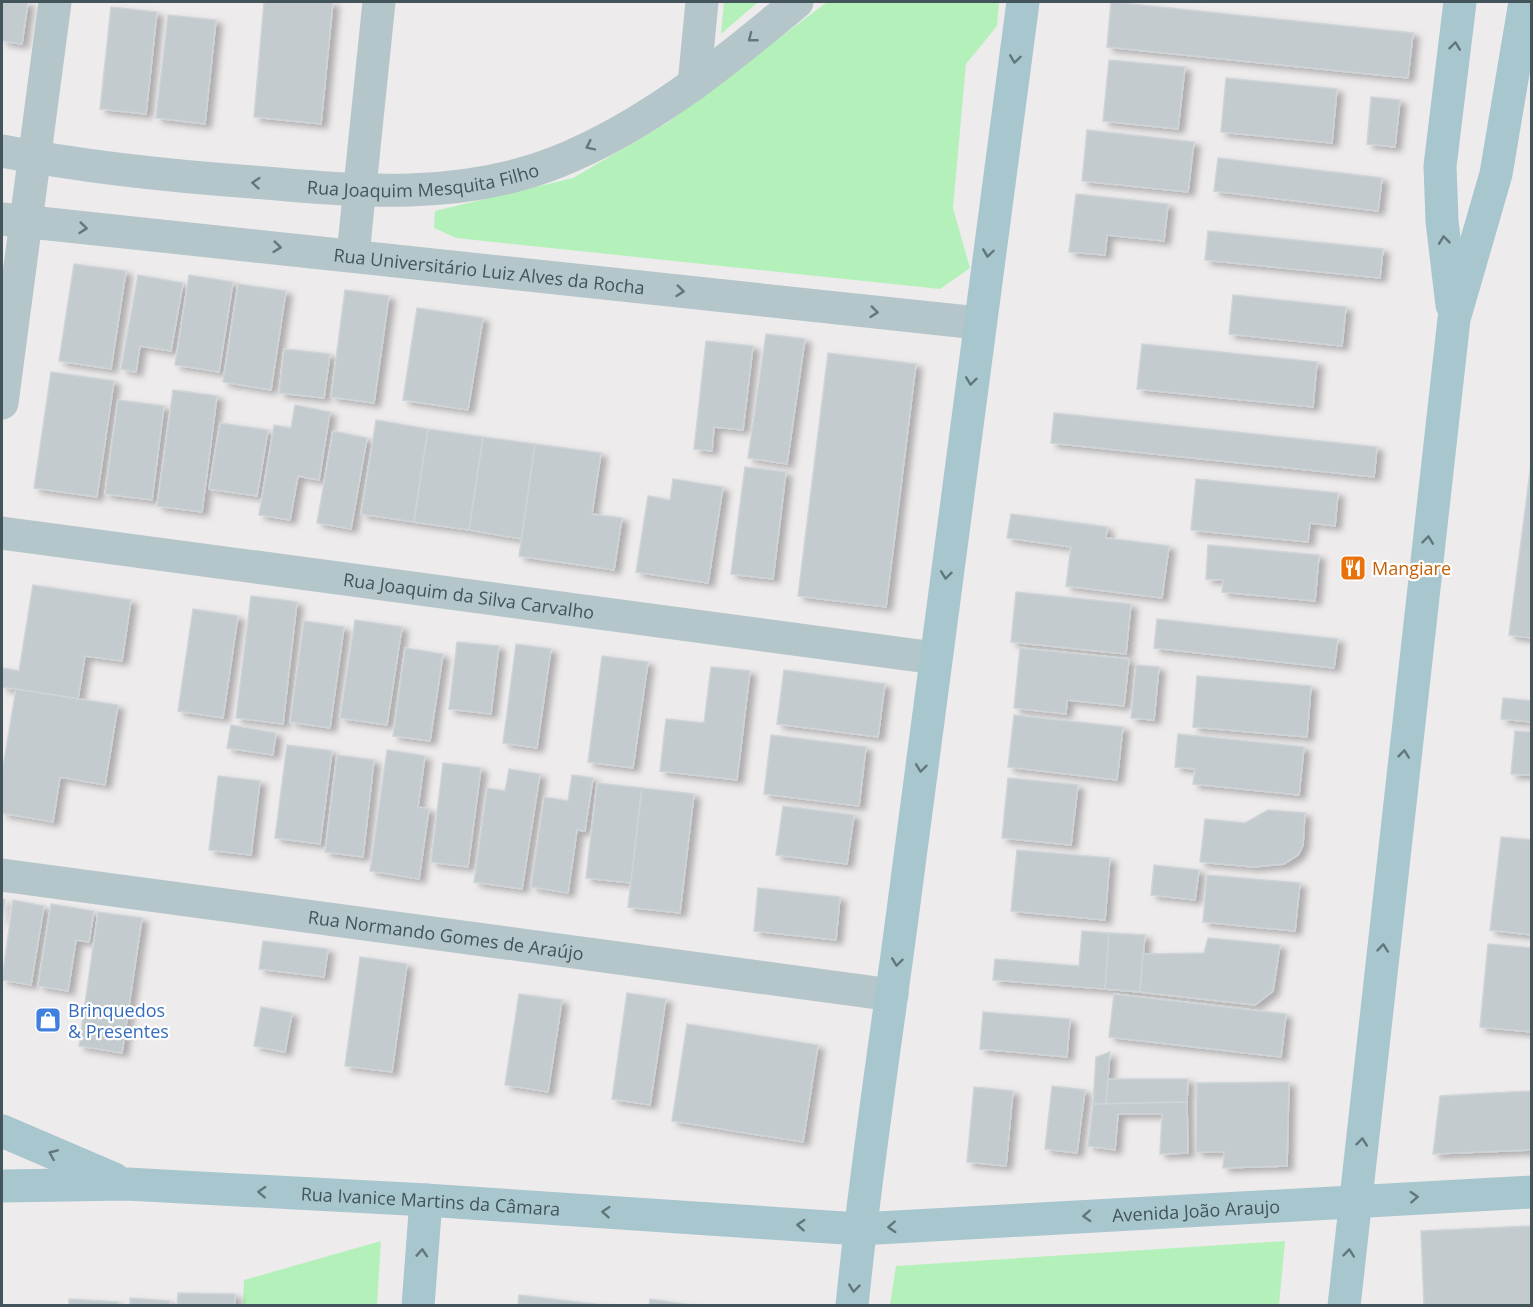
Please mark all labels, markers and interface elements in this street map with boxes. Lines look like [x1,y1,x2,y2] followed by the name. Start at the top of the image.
[748,31,759,42] one-way arrow
[1448,41,1461,50] one-way arrow
[1010,55,1022,64] one-way arrow
[586,139,597,151] one-way arrow
[306,157,542,202] street label: Rua Joaquim Mesquita Filho
[251,176,260,189] one-way arrow
[79,221,88,234] one-way arrow
[1439,235,1451,244] one-way arrow
[273,240,282,253] one-way arrow
[332,242,646,299] street label: Rua Universitário Luiz Alves da Rocha
[982,248,995,257] one-way arrow
[675,284,685,297] one-way arrow
[869,305,878,318] one-way arrow
[965,377,977,386] one-way arrow
[1422,535,1434,544] one-way arrow
[1338,553,1368,583] restaurant icon: Mangiare
[1372,556,1451,580] place label: Mangiare
[342,567,596,624] street label: Rua Joaquim da Silva Carvalho
[940,570,953,580] one-way arrow
[1397,750,1410,759] one-way arrow
[916,764,928,773] one-way arrow
[307,904,585,965] street label: Rua Normando Gomes de Araújo
[1376,944,1389,953] one-way arrow
[891,957,903,966] one-way arrow
[68,998,169,1043] place label: Brinquedos & Presentes
[33,1005,63,1035] shop icon: Brinquedos & Presentes
[1355,1138,1367,1147] one-way arrow
[49,1150,60,1162] one-way arrow
[300,1181,561,1221] street label: Rua Ivanice Martins da Câmara
[258,1185,267,1198] one-way arrow
[1409,1191,1418,1204] one-way arrow
[1111,1194,1281,1227] street label: Avenida João Araujo
[602,1206,611,1219] one-way arrow
[1083,1209,1092,1222] one-way arrow
[797,1219,806,1232] one-way arrow
[888,1220,897,1233] one-way arrow
[415,1248,428,1257] one-way arrow
[1343,1248,1355,1257] one-way arrow
[848,1283,860,1293] one-way arrow

